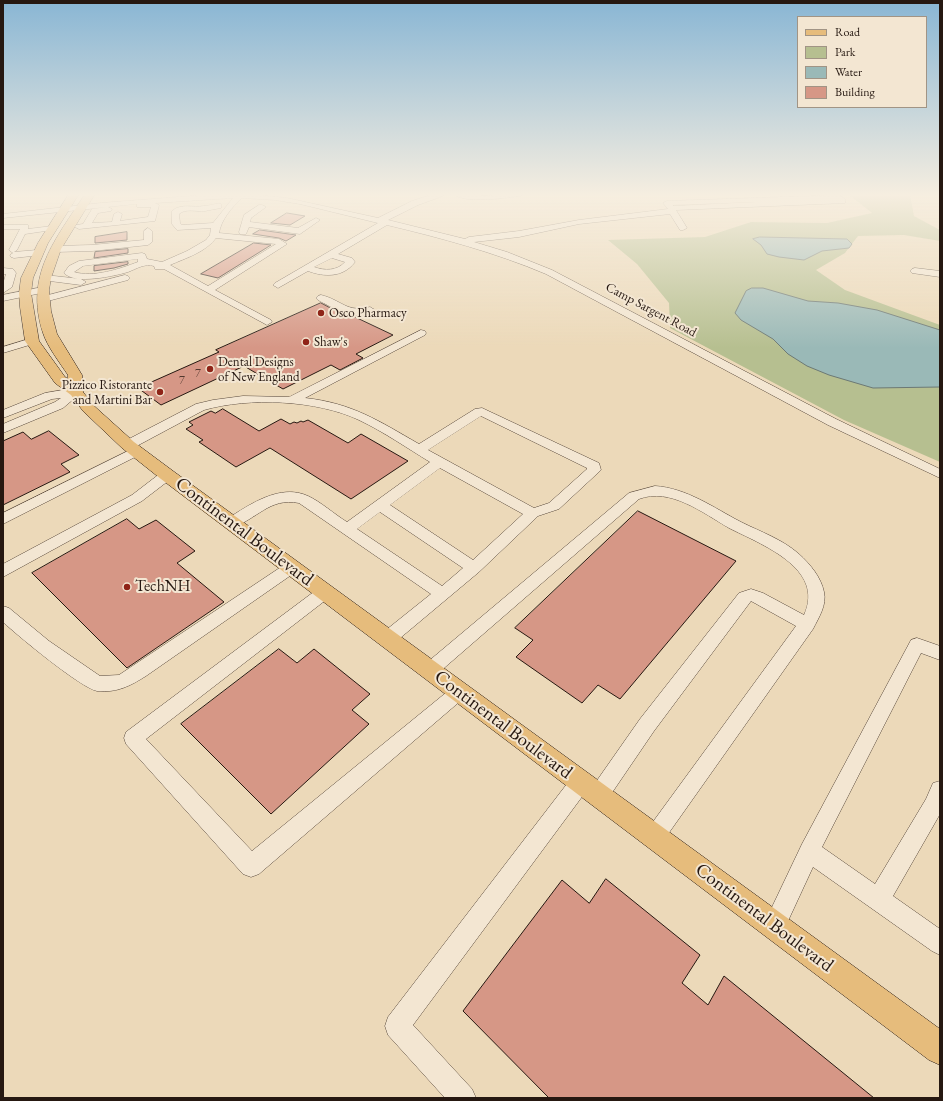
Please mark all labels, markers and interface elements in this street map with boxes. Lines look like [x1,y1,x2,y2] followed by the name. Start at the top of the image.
[797,16,927,108] legend
[835,24,860,40] text: Road
[835,44,855,60] text: Park
[835,64,862,80] text: Water
[835,84,875,100] text: Building
[603,279,699,341] street label: Camp Sargent Road
[329,305,407,321] place label: Osco Pharmacy
[316,308,326,318] marker: Osco Pharmacy
[314,334,347,350] place label: Shaw's
[301,337,311,347] marker: Shaw's
[218,354,300,385] place label: Dental Designs of New England
[205,364,215,374] marker: Dental Designs of New England
[195,367,201,381] house number: 7
[179,374,185,388] house number: 7
[62,377,152,408] place label: Pizzico Ristorante and Martini Bar
[155,387,165,397] marker: Pizzico Ristorante and Martini Bar
[170,473,318,591] street label: Continental Boulevard
[135,577,191,597] place label: TechNH
[122,582,132,592] marker: TechNH
[429,666,577,784] street label: Continental Boulevard
[690,859,838,977] street label: Continental Boulevard

